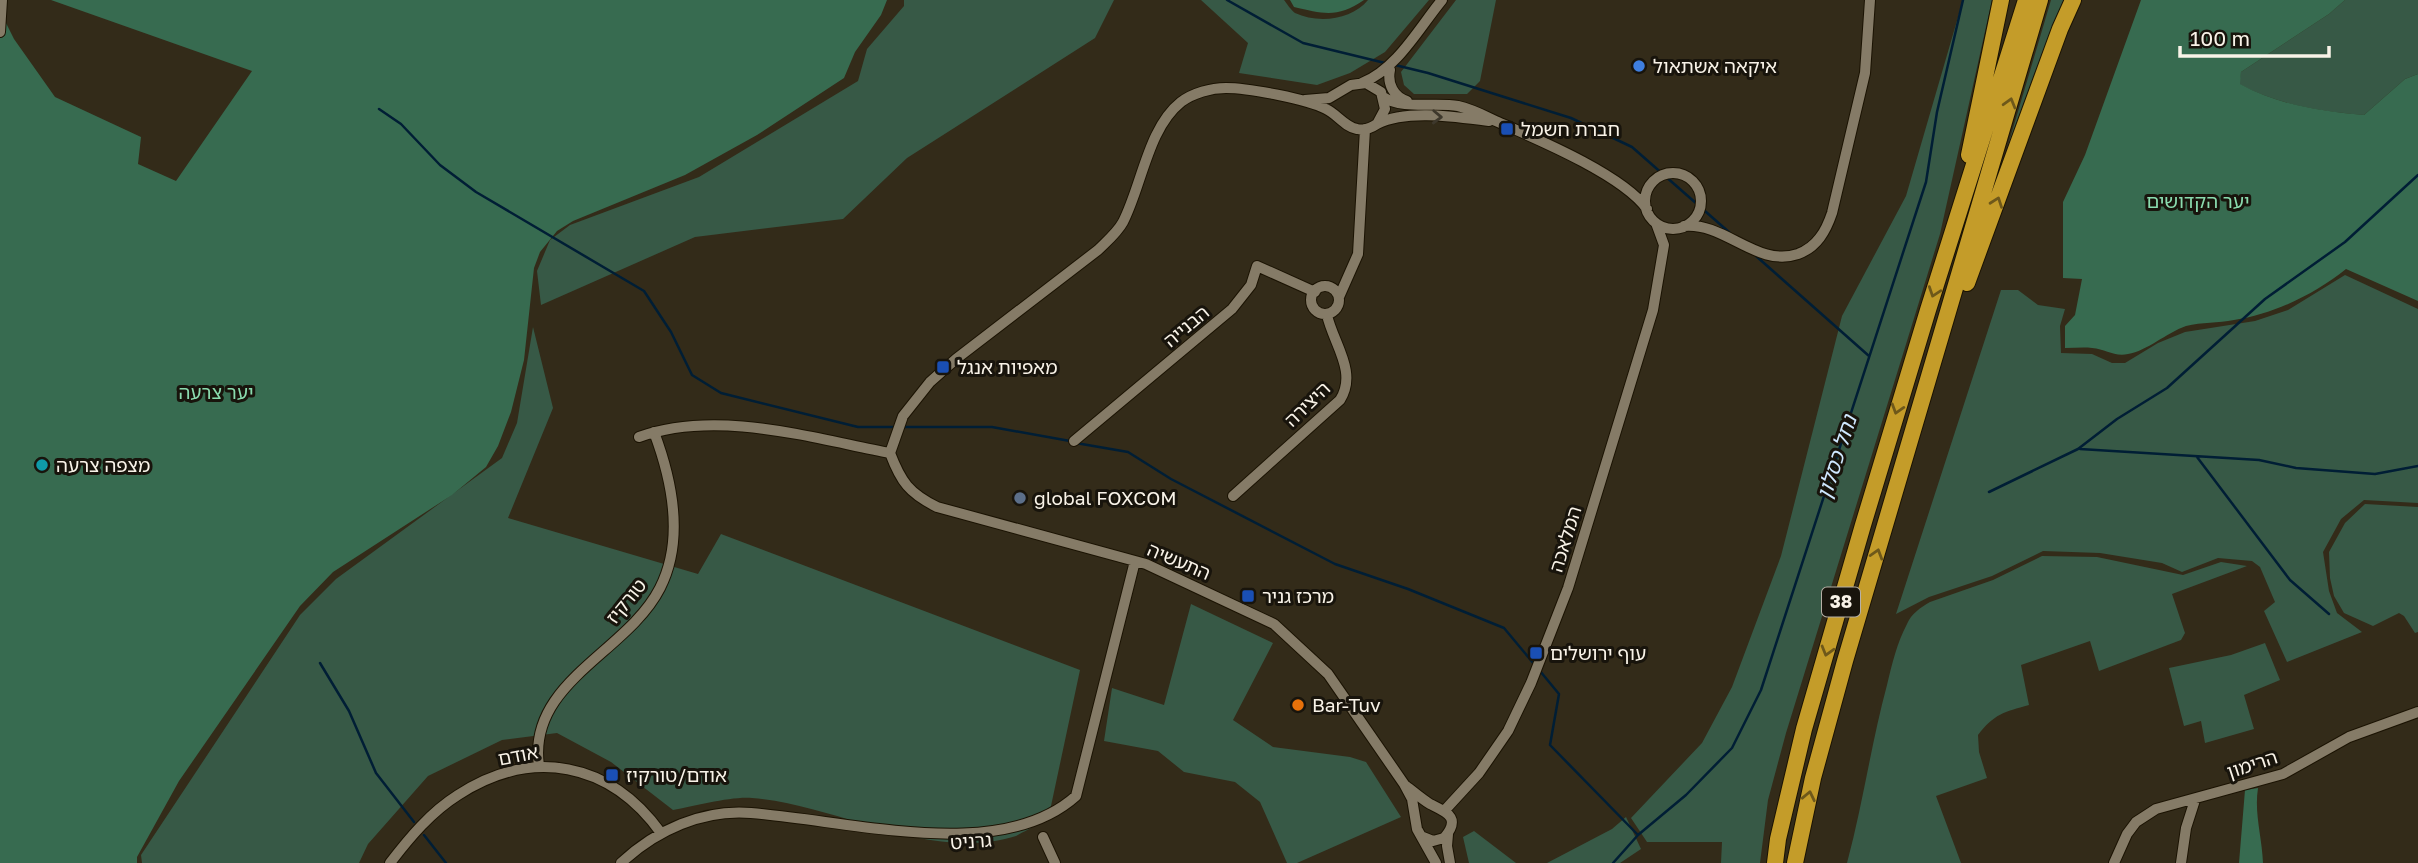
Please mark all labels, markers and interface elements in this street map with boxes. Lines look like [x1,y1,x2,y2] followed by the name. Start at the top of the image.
[2180,14,2329,58] scale bar
[2190,25,2250,51] text: 100 m
[1653,54,1777,77] place label: איקאה אשתאול
[1631,58,1647,74] marker: איקאה אשתאול
[2002,97,2017,109] one-way arrow
[1432,109,1443,124] one-way arrow
[1521,117,1620,140] place label: חברת חשמל
[1499,121,1515,137] marker: חברת חשמל
[2146,189,2250,212] park label: יער הקדושים
[1989,196,2003,208] one-way arrow
[1927,285,1942,297] one-way arrow
[1158,300,1213,351] street label: הבנייה
[957,355,1058,378] place label: מאפיות אנגל
[935,359,951,375] marker: מאפיות אנגל
[1279,376,1334,431] street label: היצירה
[178,380,254,403] park label: יער צרעה
[1891,403,1906,415] one-way arrow
[1810,410,1862,502] water label: נחל כסלון
[56,453,150,476] place label: מצפה צרעה
[34,457,50,473] marker: מצפה צרעה
[1034,486,1177,509] place label: global FOXCOM
[1012,490,1028,506] marker: global FOXCOM
[1544,503,1585,575] street label: המלאכה
[1144,537,1214,584] street label: התעשיה
[1869,548,1884,560] one-way arrow
[601,574,651,628] street label: טורקיז
[1262,584,1334,607] place label: מרכז גניר
[1240,588,1256,604] marker: מרכז גניר
[1822,588,1860,616] road number: 38
[1550,641,1646,664] place label: עוף ירושלים
[1528,645,1544,661] marker: עוף ירושלים
[1820,645,1835,657] one-way arrow
[1312,693,1381,716] place label: Bar-Tuv
[1290,697,1306,713] marker: Bar-Tuv
[496,739,540,770] street label: אודם
[2224,745,2280,782] street label: הרימון
[626,763,727,786] place label: אודם/טורקיז
[604,767,620,783] marker: אודם/טורקיז
[1800,790,1815,802] one-way arrow
[949,828,992,853] street label: גרניט

